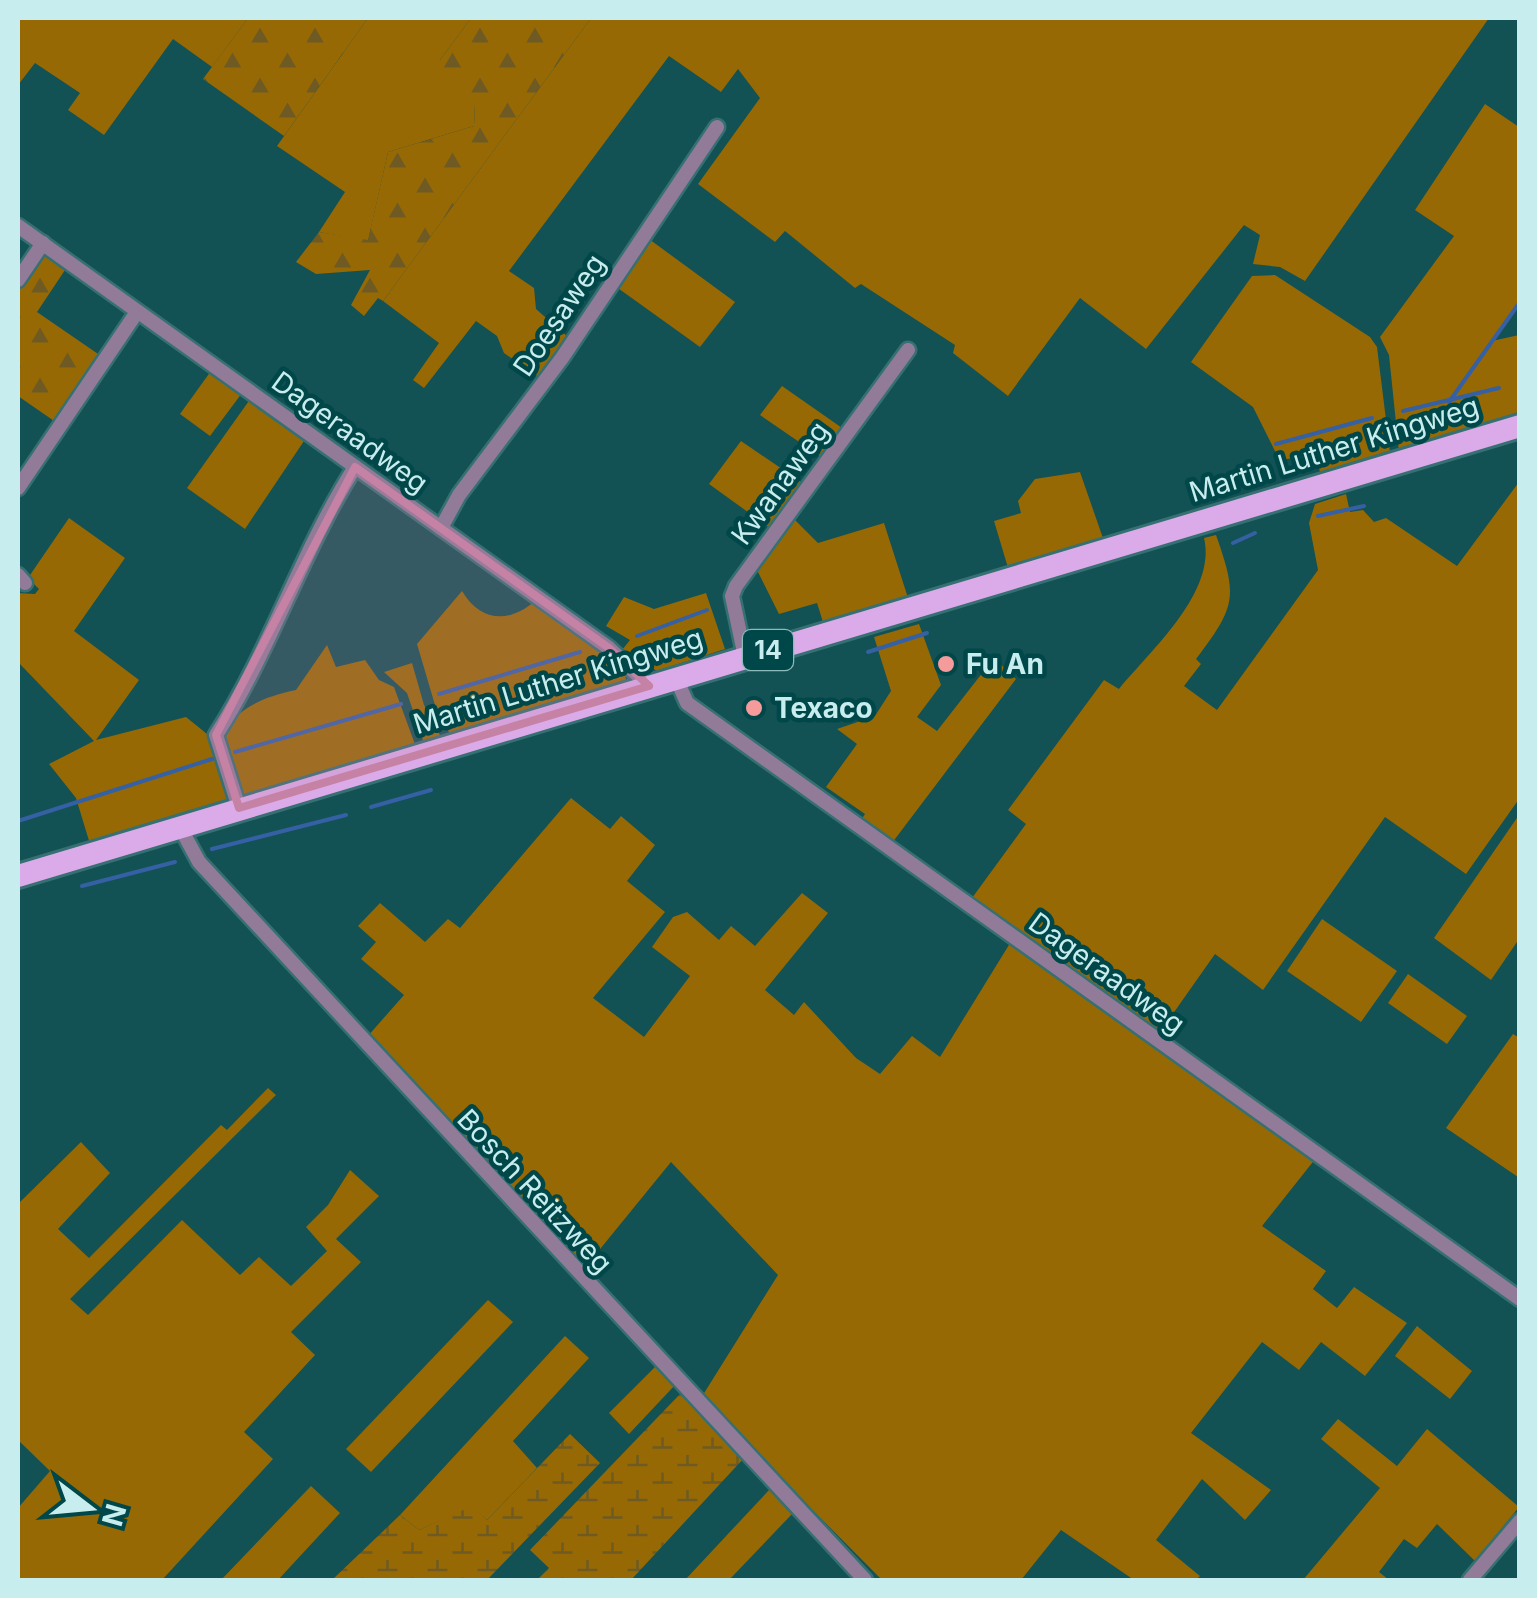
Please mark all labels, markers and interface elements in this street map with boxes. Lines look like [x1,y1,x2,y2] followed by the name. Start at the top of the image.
[506,248,612,382] street label: Doesaweg
[265,364,435,500] street label: Dageraadweg
[1185,389,1483,509] street label: Martin Luther Kingweg
[724,415,836,551] street label: Kwanaweg
[409,621,707,741] street label: Martin Luther Kingweg
[743,630,793,670] road number: 14
[966,647,1044,681] place label: Fu An
[935,653,957,675] marker: Fu An
[774,691,873,725] place label: Texaco
[743,697,765,719] marker: Texaco
[1022,905,1192,1041] street label: Dageraadweg
[450,1102,620,1280] street label: Bosch Reitzweg
[40,1458,140,1558] north arrow
[95,1500,133,1530] text: N

